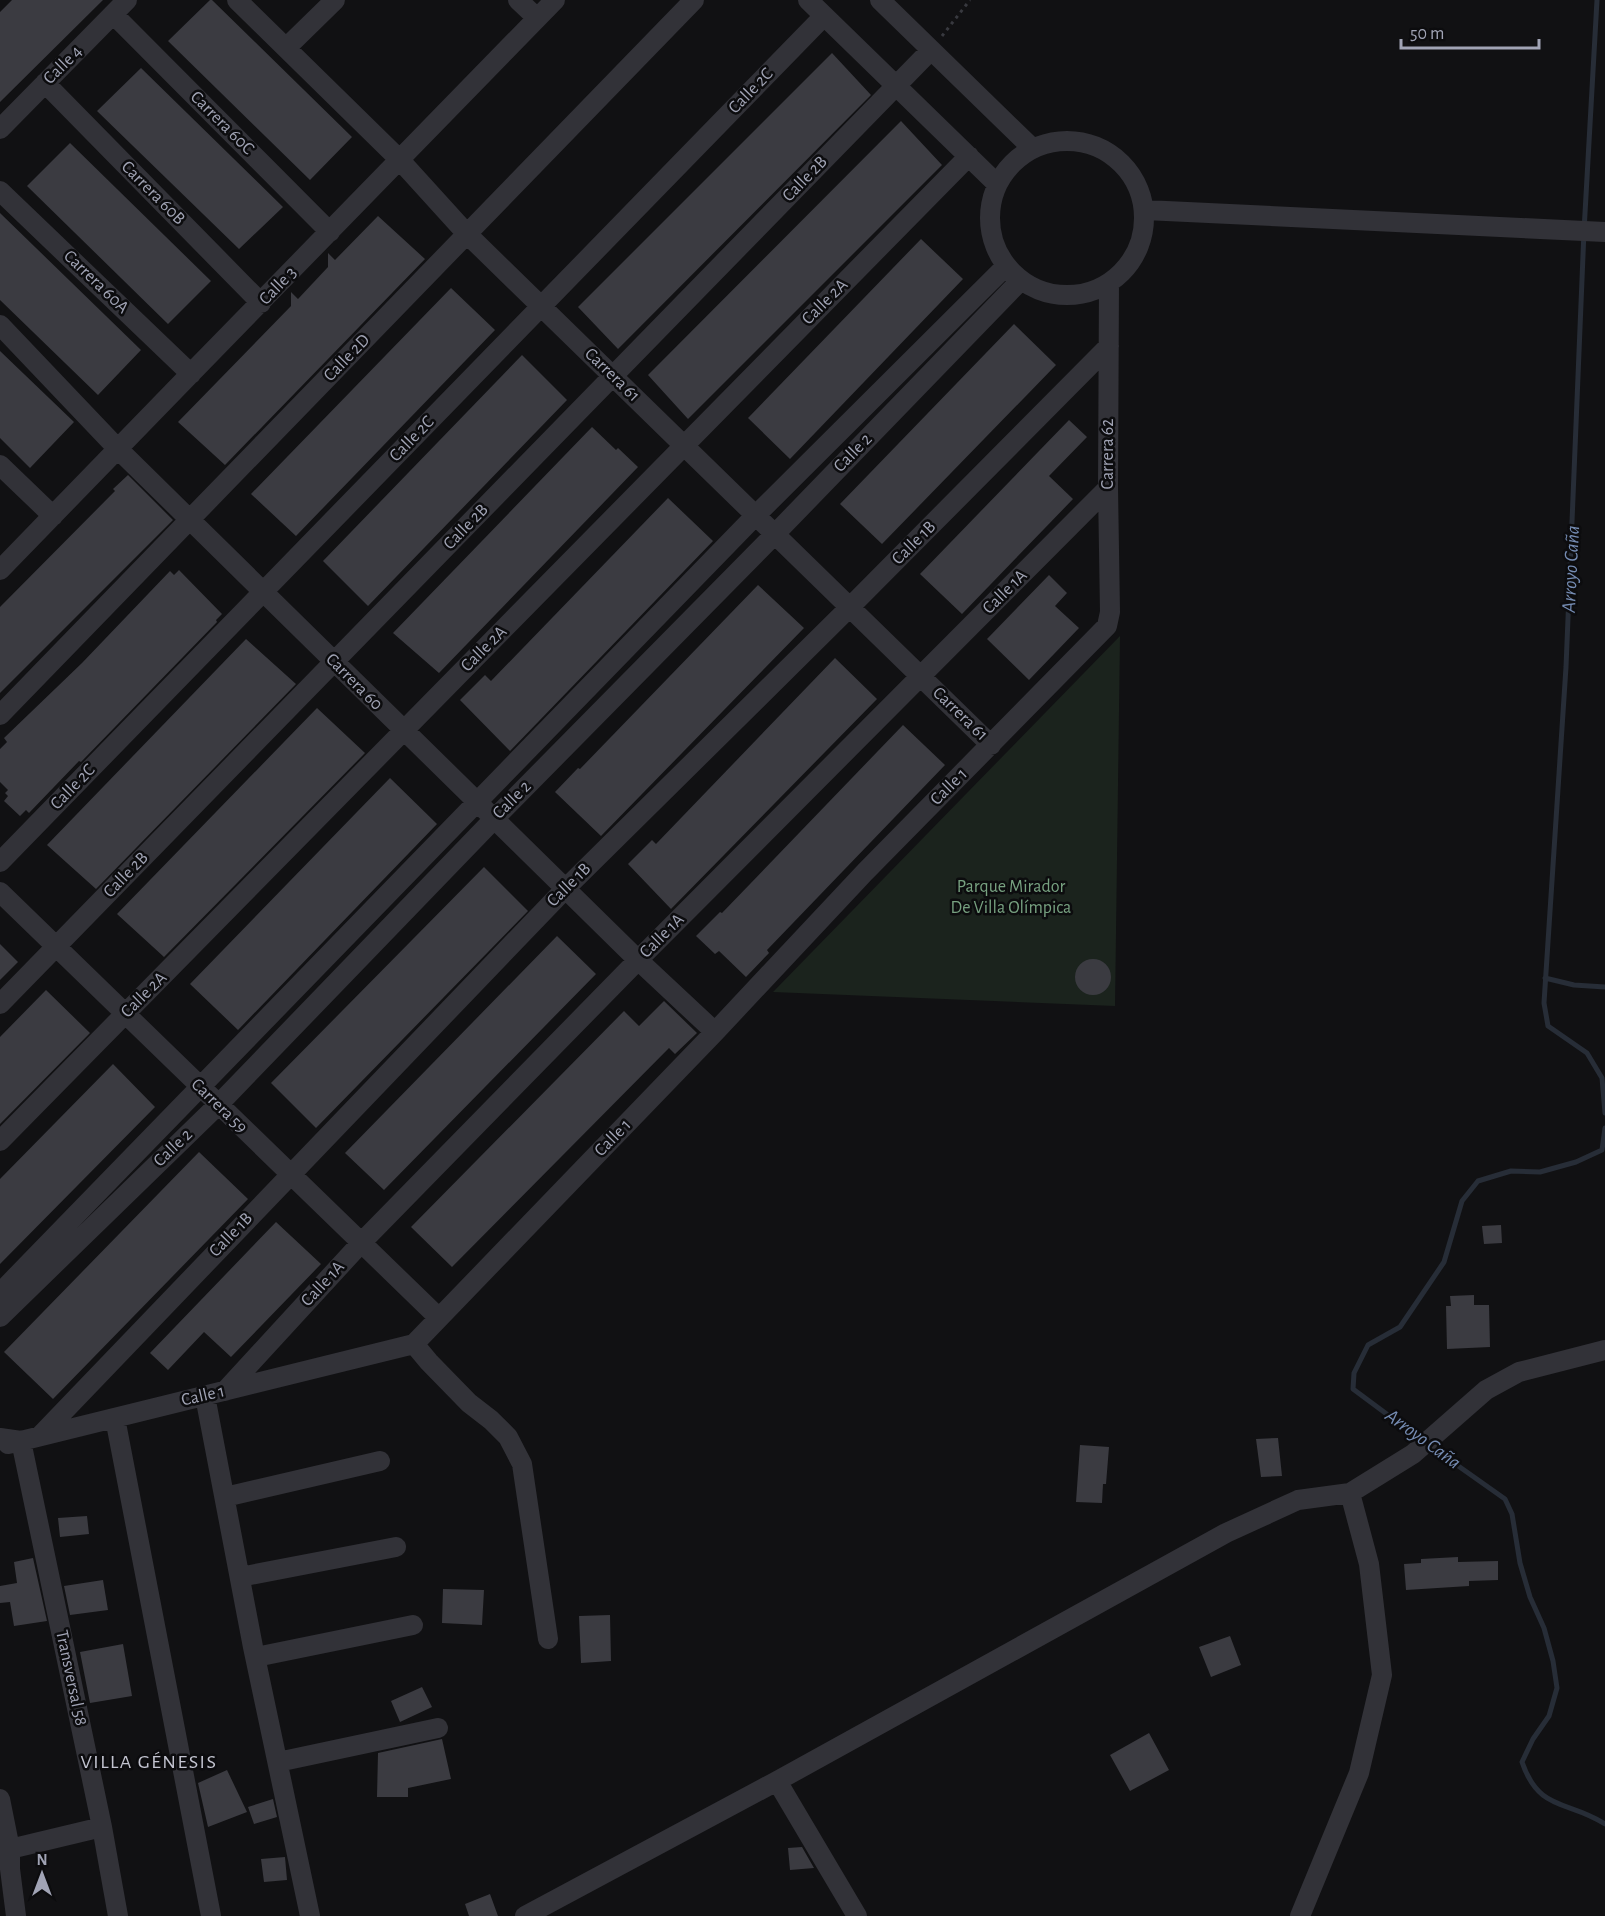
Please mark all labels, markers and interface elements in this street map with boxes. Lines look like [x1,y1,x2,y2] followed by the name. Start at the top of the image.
[1401,12,1539,50] scale bar
[1410,25,1444,43] text: 50 m
[40,42,86,88] street label: Calle 4
[725,65,777,117] street label: Calle 2C
[187,88,257,158] street label: Carrera 60C
[779,153,831,205] street label: Calle 2B
[118,158,188,228] street label: Carrera 60B
[60,247,132,318] street label: Carrera 60A
[256,263,300,309] street label: Calle 3
[799,275,852,328] street label: Calle 2A
[321,331,373,385] street label: Calle 2D
[581,345,643,405] street label: Carrera 61
[386,413,438,465] street label: Calle 2C
[1099,419,1117,489] street label: Carrera 62
[831,430,875,476] street label: Calle 2
[440,501,492,553] street label: Calle 2B
[889,518,939,568] street label: Calle 1B
[1559,525,1583,614] water label: Arroyo Caña
[979,566,1031,618] street label: Calle 1A
[458,622,511,675] street label: Calle 2A
[322,650,386,714] street label: Carrera 60
[929,684,991,744] street label: Carrera 61
[47,761,99,813] street label: Calle 2C
[927,765,971,809] street label: Calle 1
[489,777,535,823] street label: Calle 2
[100,849,152,901] street label: Calle 2B
[544,860,594,910] street label: Calle 1B
[951,878,1071,917] park label: Parque Mirador De Villa Olímpica
[636,910,688,962] street label: Calle 1A
[118,968,171,1021] street label: Calle 2A
[187,1075,251,1137] street label: Carrera 59
[591,1116,635,1160] street label: Calle 1
[150,1126,196,1170] street label: Calle 2
[206,1209,256,1261] street label: Calle 1B
[298,1258,349,1310] street label: Calle 1A
[180,1382,226,1410] street label: Calle 1
[1381,1405,1464,1473] water label: Arroyo Caña
[52,1629,90,1727] street label: Transversal 58
[81,1751,217,1772] district label: VILLA GÉNESIS
[12,1844,72,1904] north arrow
[36,1852,48,1868] text: N

